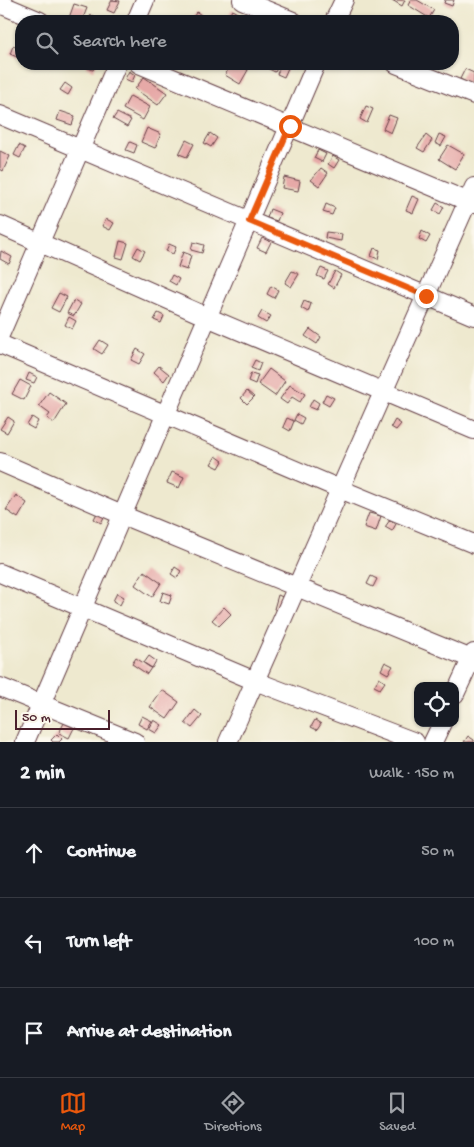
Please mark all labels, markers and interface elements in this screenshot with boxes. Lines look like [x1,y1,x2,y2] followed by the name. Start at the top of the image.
[15,15,459,70] search box
[33,29,61,57] icon: search
[73,31,167,54] text: Search here
[279,115,302,138] route start
[415,285,438,308] route end
[414,682,459,727] map controls
[414,682,459,727] button: locate
[15,707,110,730] scale bar
[22,710,51,727] text: 50 m
[20,762,65,787] text: 2 min
[369,765,454,784] text: Walk · 150 m
[20,839,48,867] icon: ahead
[67,841,136,864] text: Continue
[421,843,454,862] text: 50 m
[20,929,48,957] icon: left
[67,931,131,954] text: Turn left
[414,933,454,952] text: 100 m
[20,1019,48,1047] icon: arrive
[67,1021,231,1044] text: Arrive at destination
[59,1089,87,1136] tab: Map
[205,1089,262,1136] tab: Directions
[379,1089,415,1136] tab: Saved

